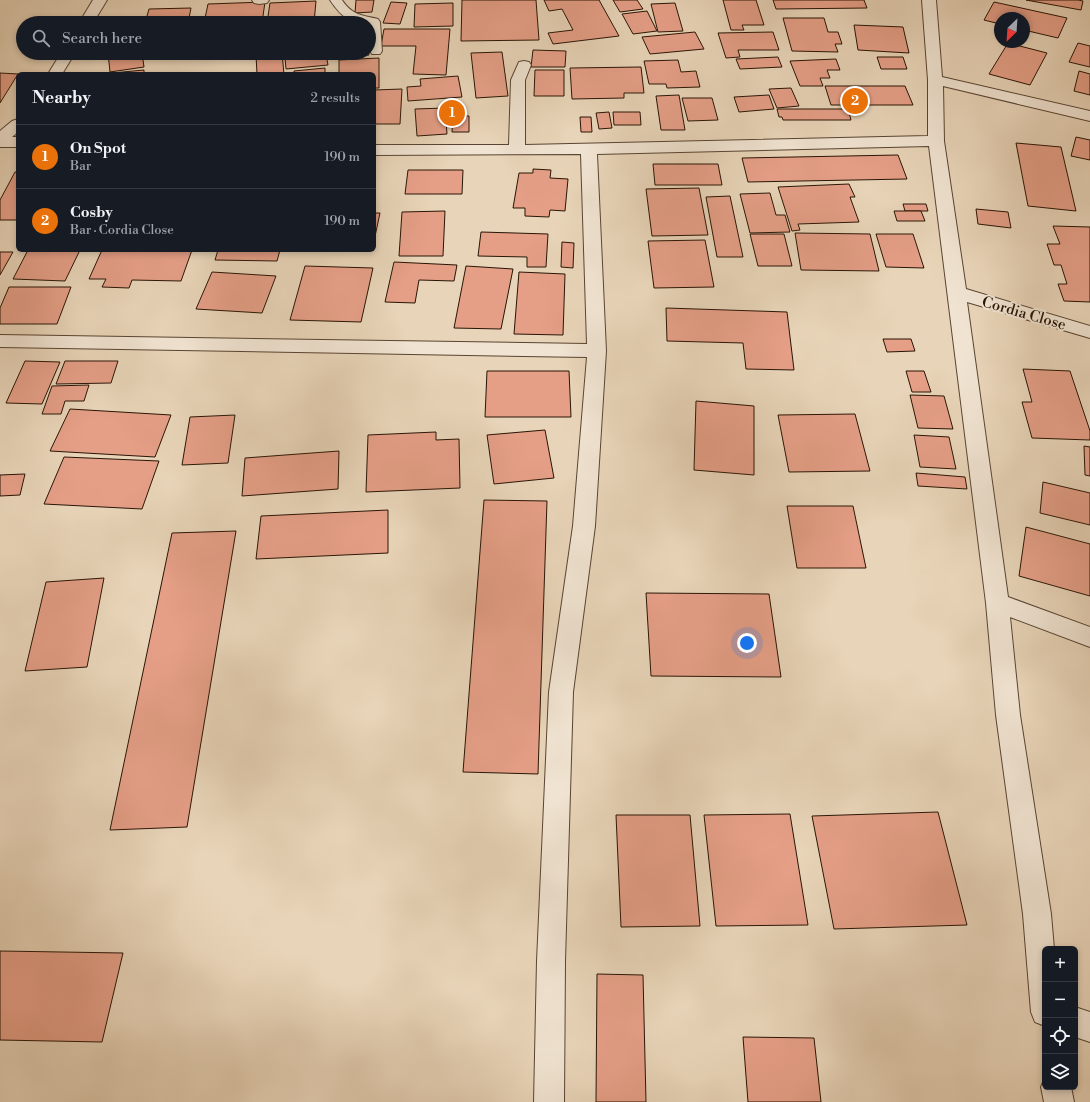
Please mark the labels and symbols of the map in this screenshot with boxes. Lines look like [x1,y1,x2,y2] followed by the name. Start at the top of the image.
[994,12,1030,48] north arrow
[842,86,868,116] pin: 2
[439,98,465,128] pin: 1
[980,292,1068,335] street label: Cordia Close
[737,633,757,653] your location

